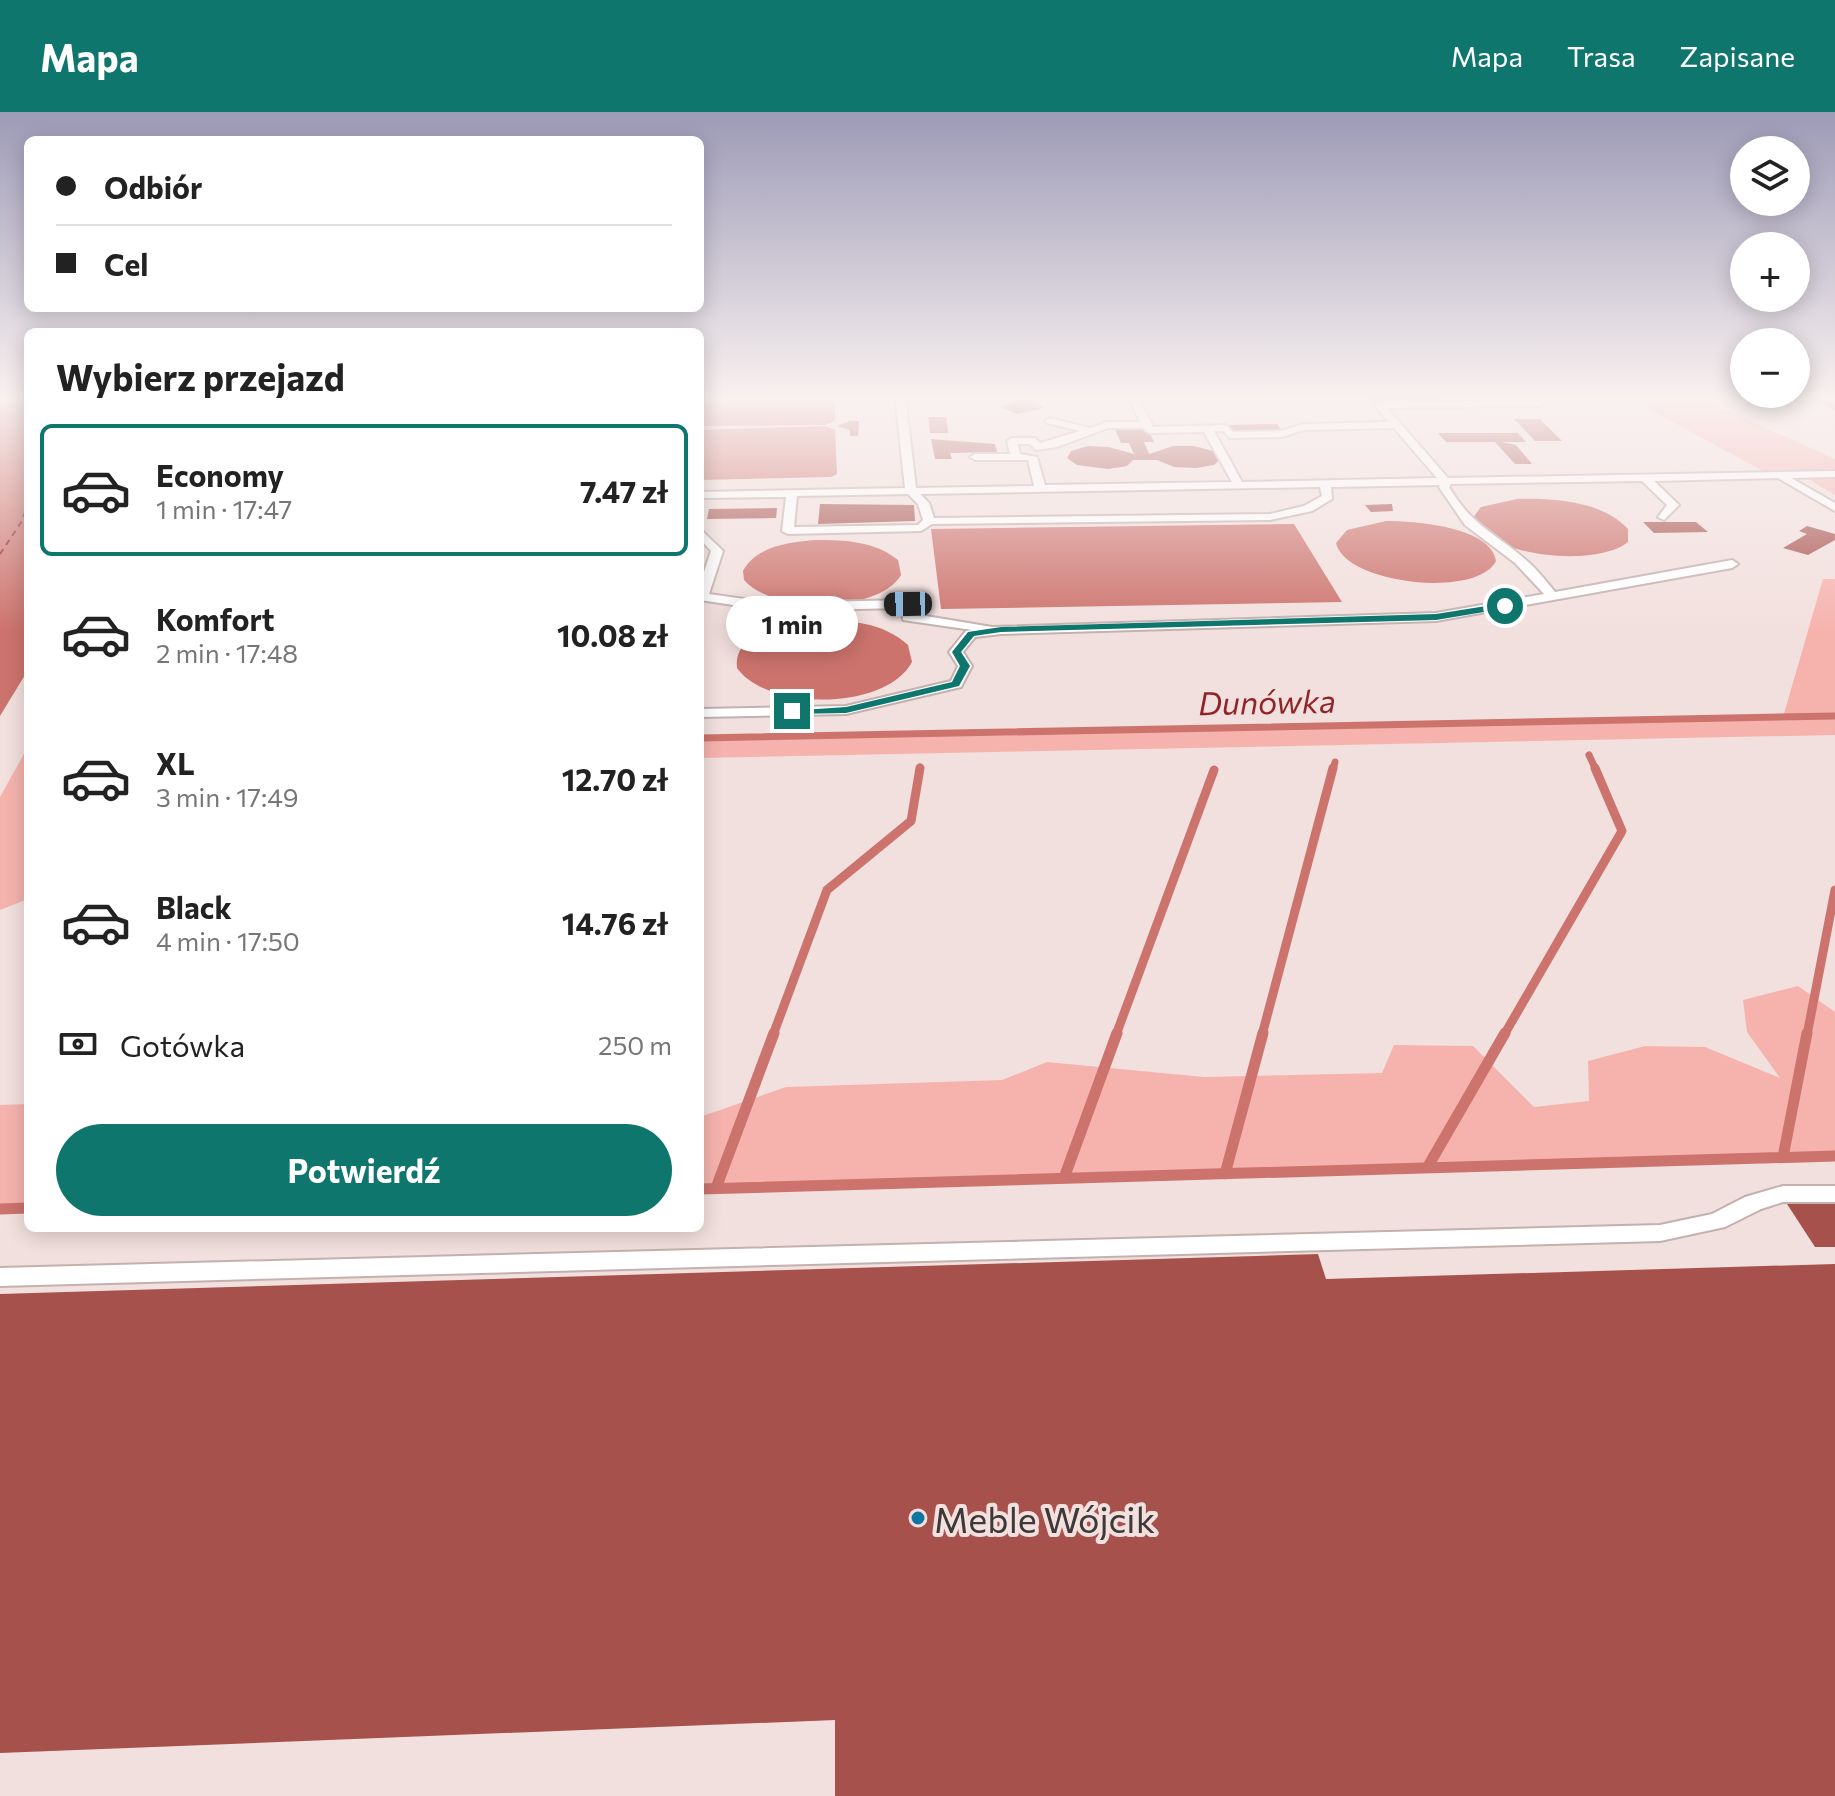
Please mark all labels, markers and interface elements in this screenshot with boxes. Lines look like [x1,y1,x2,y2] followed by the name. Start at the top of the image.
[40,33,139,80] text: Mapa
[1451,39,1523,73] text: Mapa
[1567,39,1636,73] text: Trasa
[1680,39,1795,73] text: Zapisane
[1730,136,1810,408] map controls
[1730,136,1810,216] button: layers
[104,168,202,205] text: Odbiór
[1730,232,1810,312] button: +
[104,245,148,282] text: Cel
[1730,328,1810,408] button: −
[56,354,345,398] text: Wybierz przejazd
[60,454,132,526] icon: car
[156,456,284,493] text: Economy
[580,472,668,509] text: 7.47 zł
[156,493,292,524] text: 1 min · 17:47
[1487,588,1523,624] route start
[884,592,932,616] car
[726,595,858,651] callout: 1 min
[60,598,132,670] icon: car
[156,600,275,637] text: Komfort
[761,608,823,639] text: 1 min
[557,616,668,653] text: 10.08 zł
[156,637,298,668] text: 2 min · 17:48
[1198,680,1336,722] water label: Dunówka
[774,693,810,729] route end
[60,742,132,814] icon: car
[156,744,195,781] text: XL
[562,760,668,797] text: 12.70 zł
[156,781,299,812] text: 3 min · 17:49
[60,886,132,958] icon: car
[156,888,232,925] text: Black
[562,904,668,941] text: 14.76 zł
[156,925,300,956] text: 4 min · 17:50
[56,1022,100,1066] icon: cash
[120,1026,245,1063] text: Gotówka
[598,1029,672,1060] text: 250 m
[56,1124,672,1216] button: Potwierdź
[934,1496,1155,1540] place label: Meble Wójcik
[909,1509,927,1527] marker: Meble Wójcik

